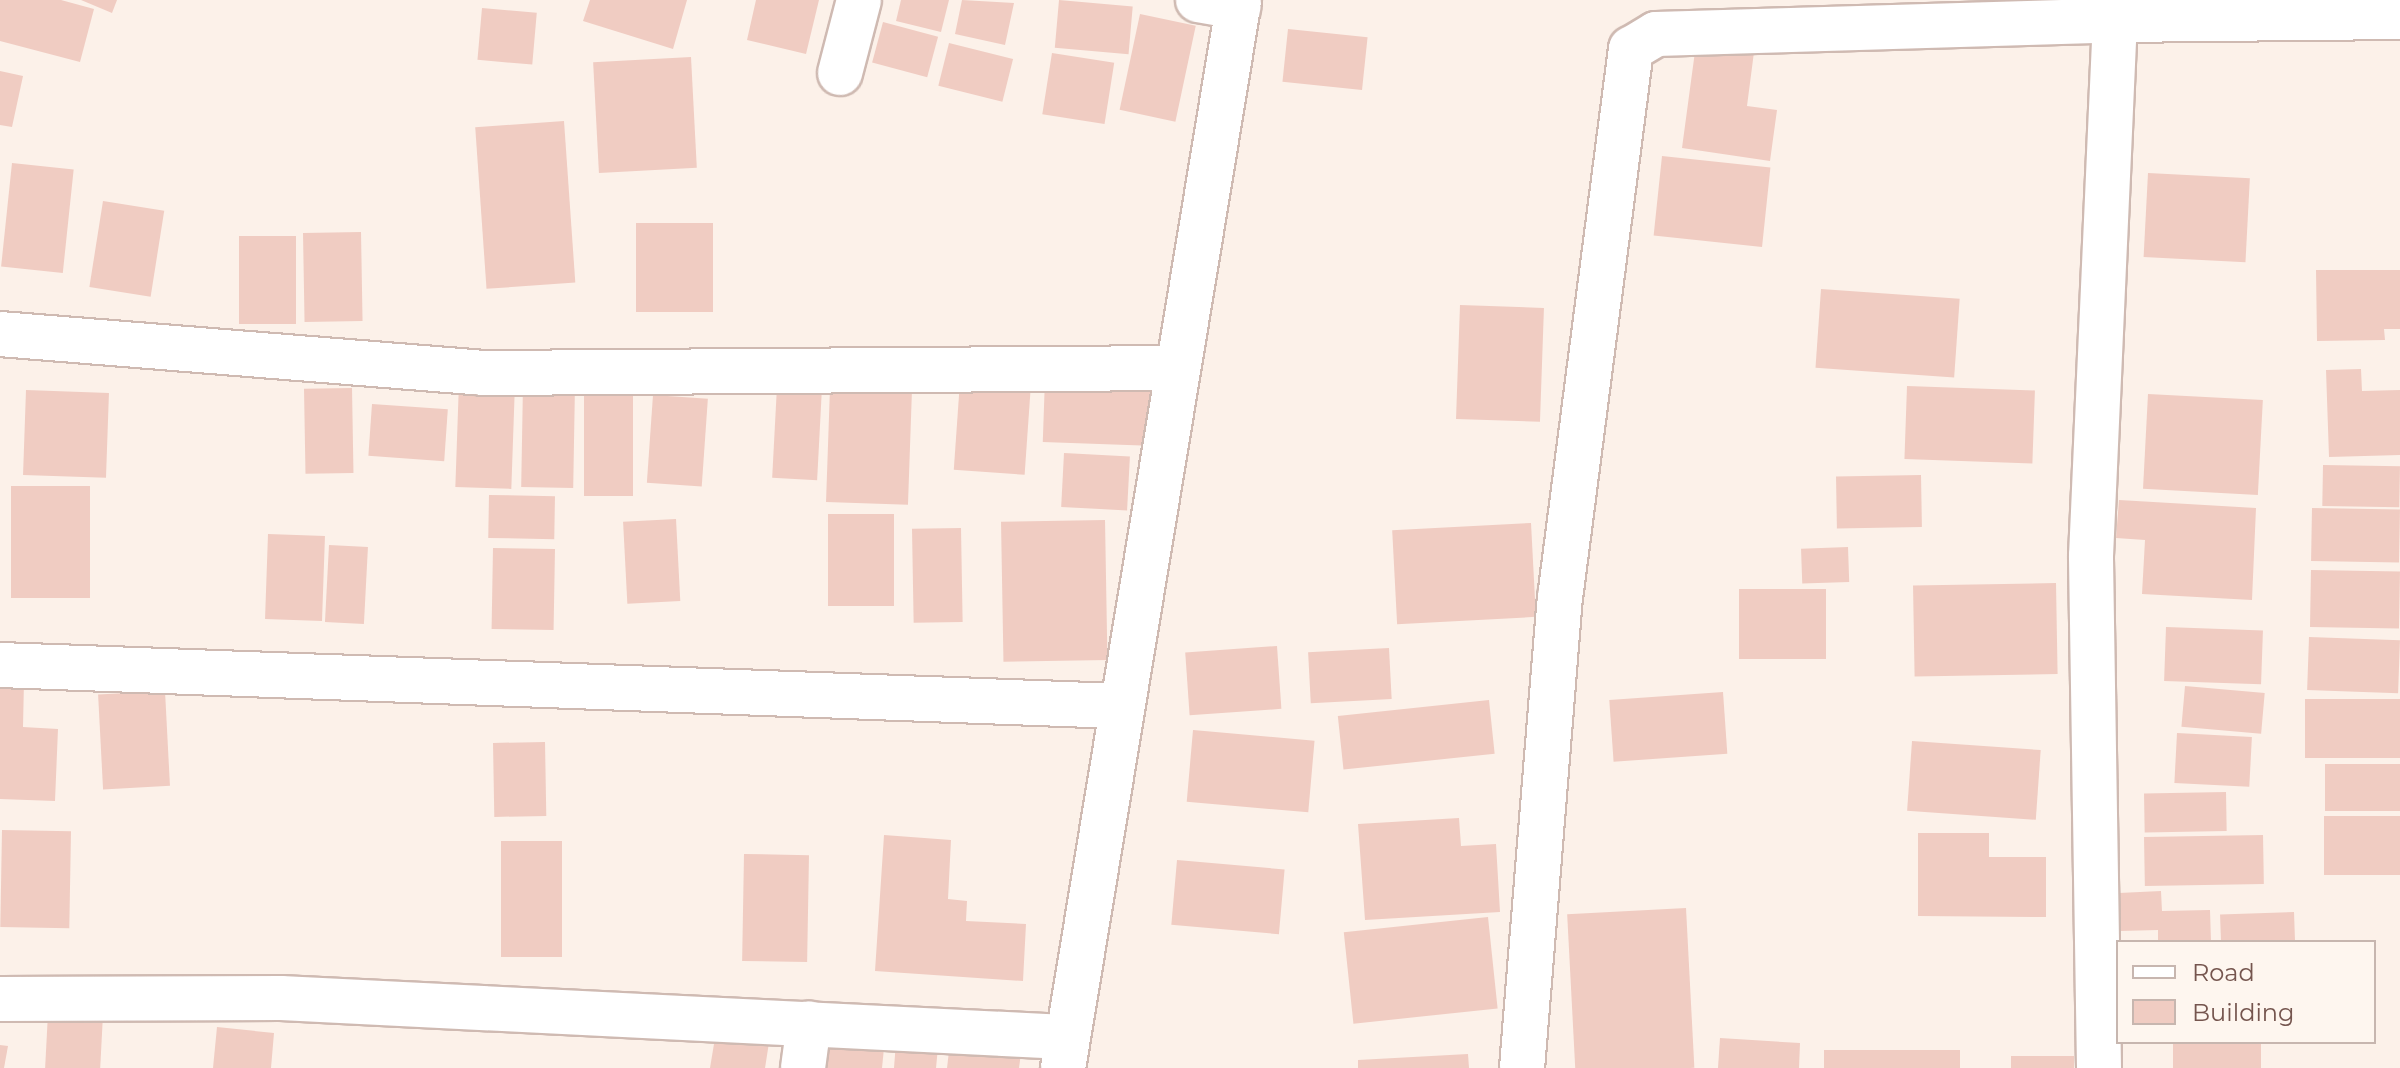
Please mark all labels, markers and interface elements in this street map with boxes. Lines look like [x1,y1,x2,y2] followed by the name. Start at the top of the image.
[2116,940,2376,1044] legend
[2192,958,2255,987] text: Road
[2192,998,2295,1027] text: Building

